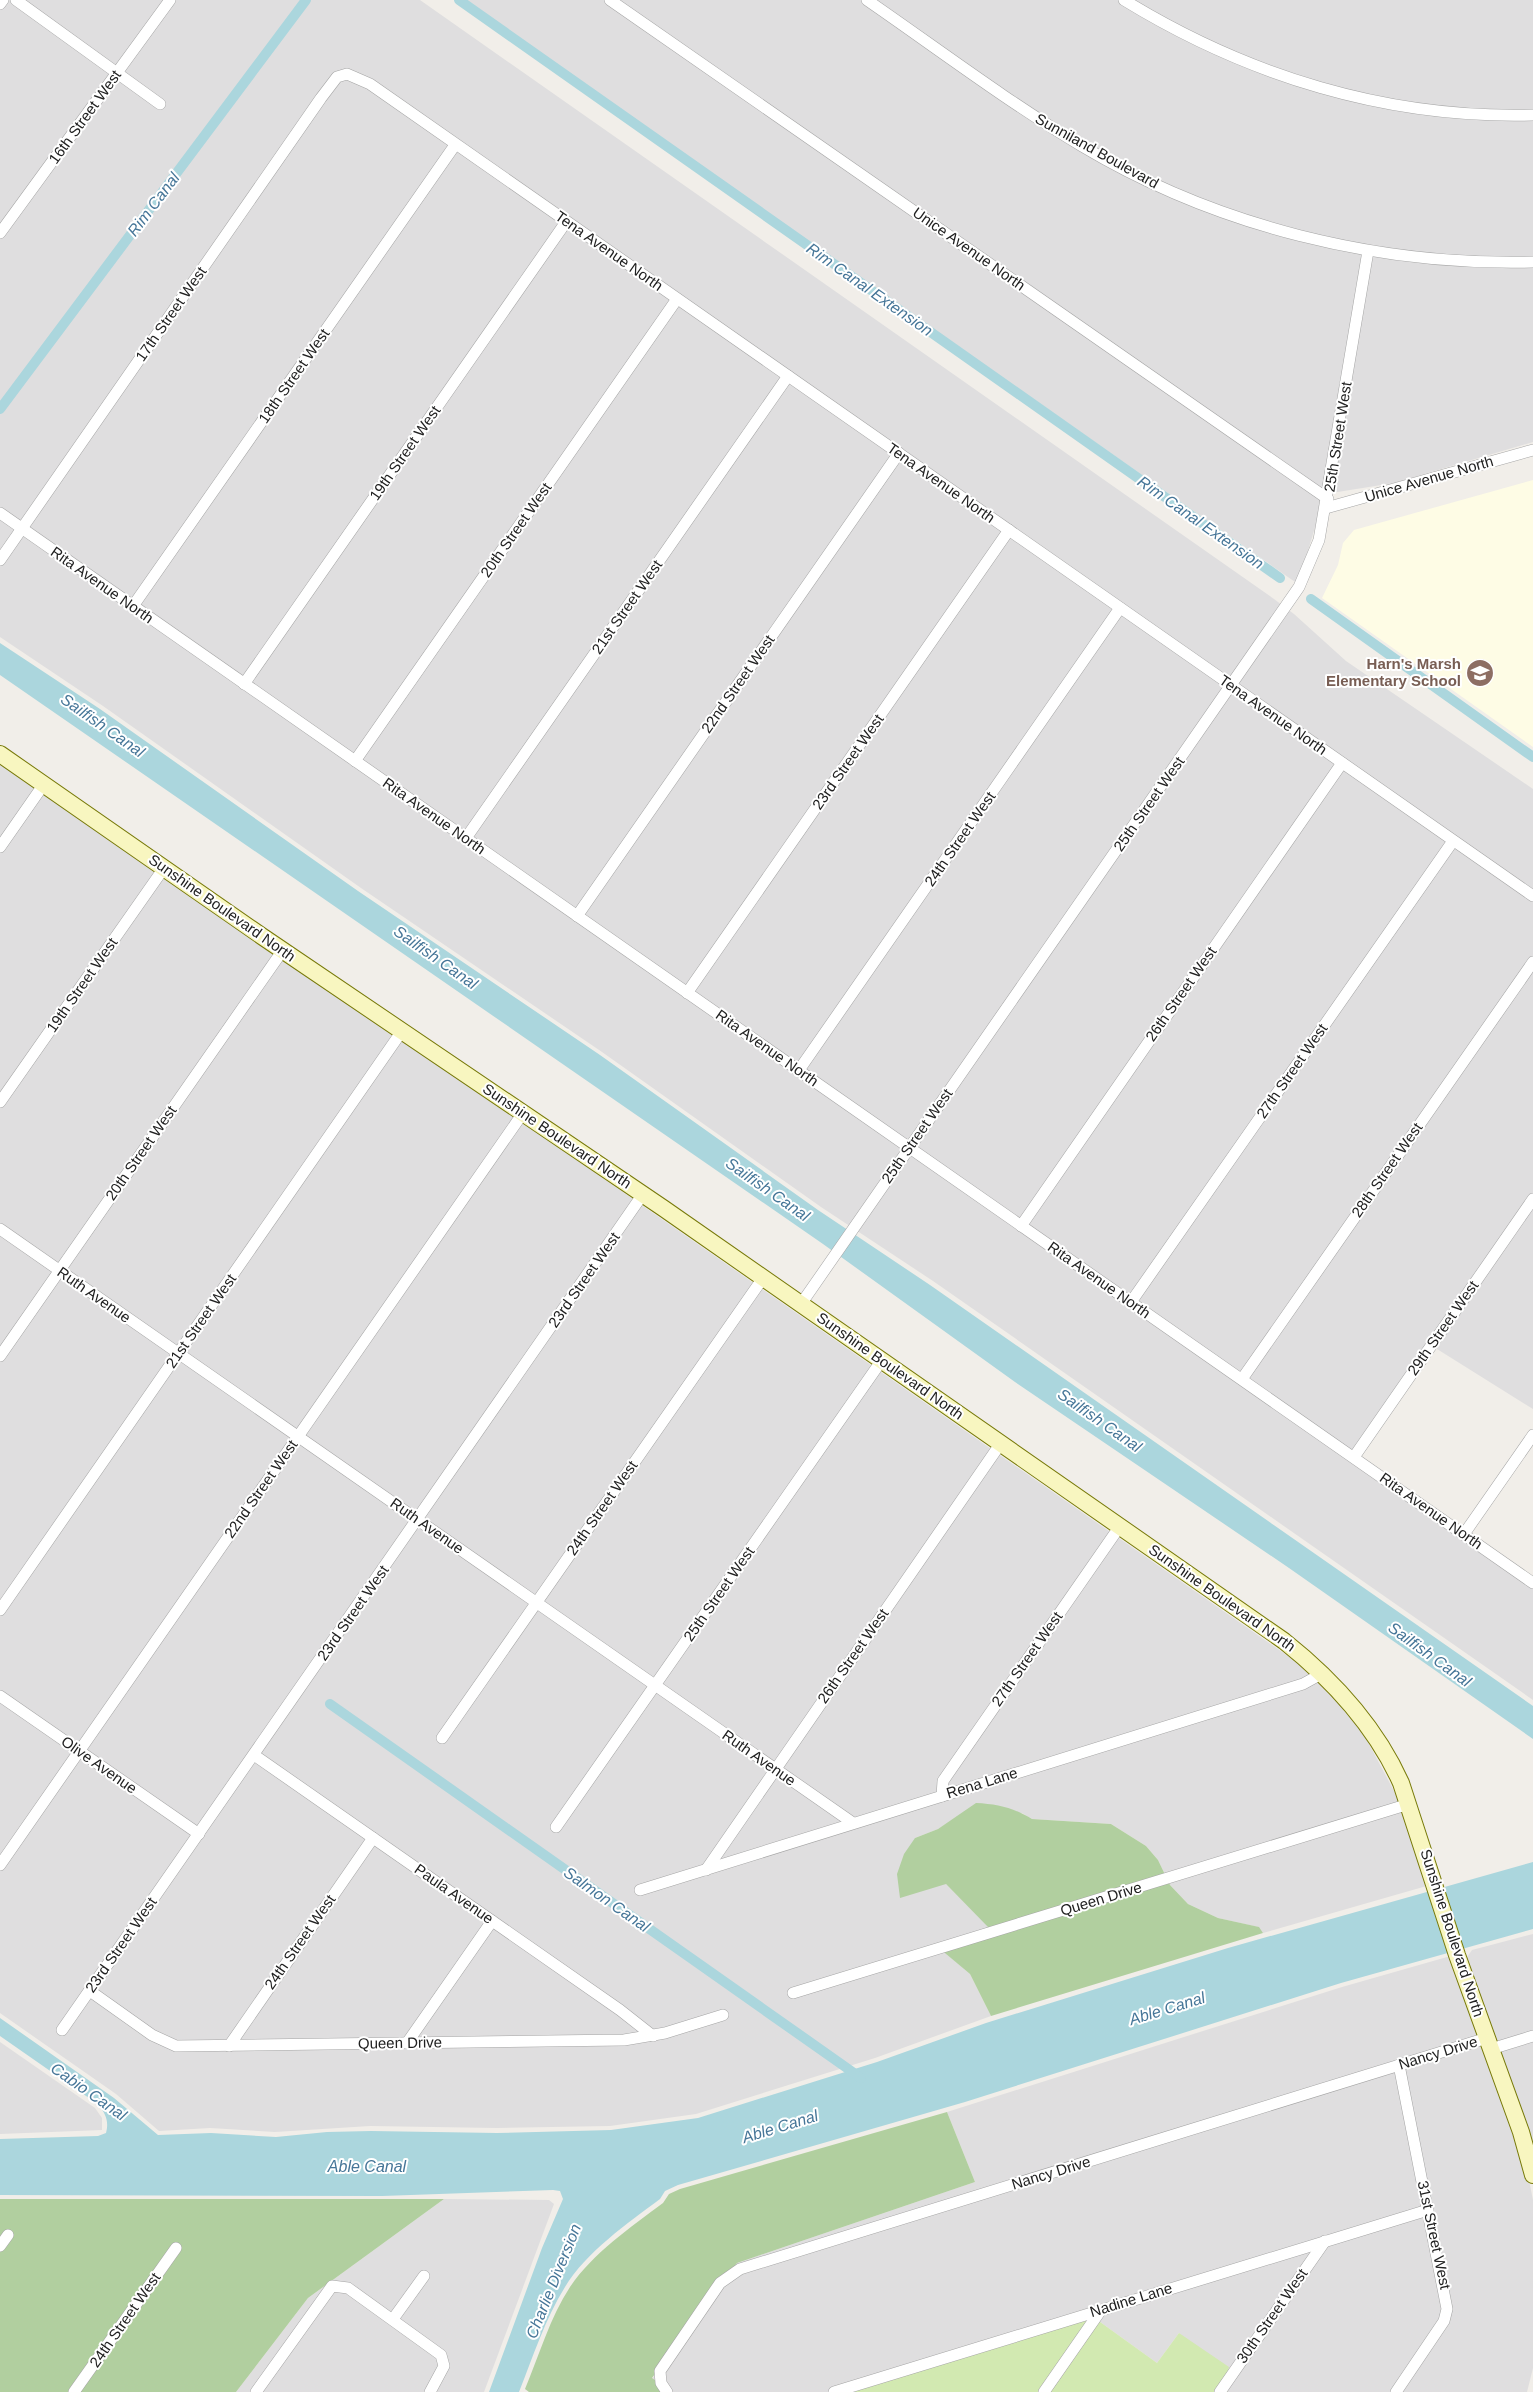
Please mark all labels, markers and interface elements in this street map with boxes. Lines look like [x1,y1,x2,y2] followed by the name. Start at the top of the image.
[45,66,125,167] street label: 16th Street West
[1033,110,1162,192] street label: Sunniland Boulevard
[124,169,183,239] water label: Rim Canal
[910,203,1029,294] street label: Unice Avenue North
[552,207,666,294] street label: Tena Avenue North
[804,240,936,339] water label: Rim Canal Extension
[132,263,210,364] street label: 17th Street West
[255,325,333,426] street label: 18th Street West
[1320,380,1355,493] street label: 25th Street West
[366,402,444,503] street label: 19th Street West
[884,439,998,526] street label: Tena Avenue North
[1363,452,1495,505] street label: Unice Avenue North
[1135,473,1267,572] water label: Rim Canal Extension
[477,479,555,580] street label: 20th Street West
[48,543,157,626] street label: Rita Avenue North
[588,556,666,657] street label: 21st Street West
[697,631,778,736] street label: 22nd Street West
[1326,655,1461,689] place label: Harn's Marsh Elementary School
[1465,658,1495,688] school or university icon: Harn's Marsh Elementary School
[1216,671,1330,758] street label: Tena Avenue North
[58,690,148,761] water label: Sailfish Canal
[808,710,887,813] street label: 23rd Street West
[1110,753,1188,854] street label: 25th Street West
[380,774,489,857] street label: Rita Avenue North
[921,788,999,889] street label: 24th Street West
[146,850,299,965] street label: Sunshine Boulevard North
[391,922,481,993] water label: Sailfish Canal
[43,934,121,1035] street label: 19th Street West
[1142,943,1220,1044] street label: 26th Street West
[713,1006,822,1089] street label: Rita Avenue North
[1253,1020,1331,1121] street label: 27th Street West
[480,1080,635,1192] street label: Sunshine Boulevard North
[878,1085,956,1186] street label: 25th Street West
[102,1102,180,1203] street label: 20th Street West
[1348,1119,1426,1220] street label: 28th Street West
[723,1154,813,1225] water label: Sailfish Canal
[544,1228,623,1331] street label: 23rd Street West
[1045,1238,1154,1321] street label: Rita Avenue North
[54,1263,134,1326] street label: Ruth Avenue
[162,1270,240,1371] street label: 21st Street West
[1404,1277,1482,1378] street label: 29th Street West
[814,1308,967,1423] street label: Sunshine Boulevard North
[1055,1385,1145,1456] water label: Sailfish Canal
[220,1436,301,1541] street label: 22nd Street West
[563,1457,641,1558] street label: 24th Street West
[1377,1469,1486,1552] street label: Rita Avenue North
[387,1494,467,1557] street label: Ruth Avenue
[1146,1540,1299,1655] street label: Sunshine Boulevard North
[680,1543,758,1644] street label: 25th Street West
[313,1561,392,1664] street label: 23rd Street West
[814,1605,892,1706] street label: 26th Street West
[988,1608,1066,1709] street label: 27th Street West
[1385,1619,1475,1690] water label: Sailfish Canal
[719,1726,799,1789] street label: Ruth Avenue
[58,1732,140,1797] street label: Olive Avenue
[944,1764,1019,1801] street label: Rena Lane
[1417,1847,1488,2019] street label: Sunshine Boulevard North
[412,1860,497,1927] street label: Paula Avenue
[561,1864,653,1935] water label: Salmon Canal
[1058,1878,1144,1919] street label: Queen Drive
[261,1891,339,1992] street label: 24th Street West
[81,1893,160,1996] street label: 23rd Street West
[1126,1989,1207,2028] water label: Able Canal
[1396,2032,1479,2073] street label: Nancy Drive
[358,2033,442,2052] street label: Queen Drive
[48,2059,130,2124] water label: Cabio Canal
[739,2107,820,2146] water label: Able Canal
[1009,2152,1092,2193] street label: Nancy Drive
[327,2158,407,2175] water label: Able Canal
[1415,2179,1454,2292] street label: 31st Street West
[523,2221,584,2341] water label: Charlie Diversion
[1233,2265,1311,2366] street label: 30th Street West
[86,2269,164,2370] street label: 24th Street West
[1088,2279,1174,2320] street label: Nadine Lane

